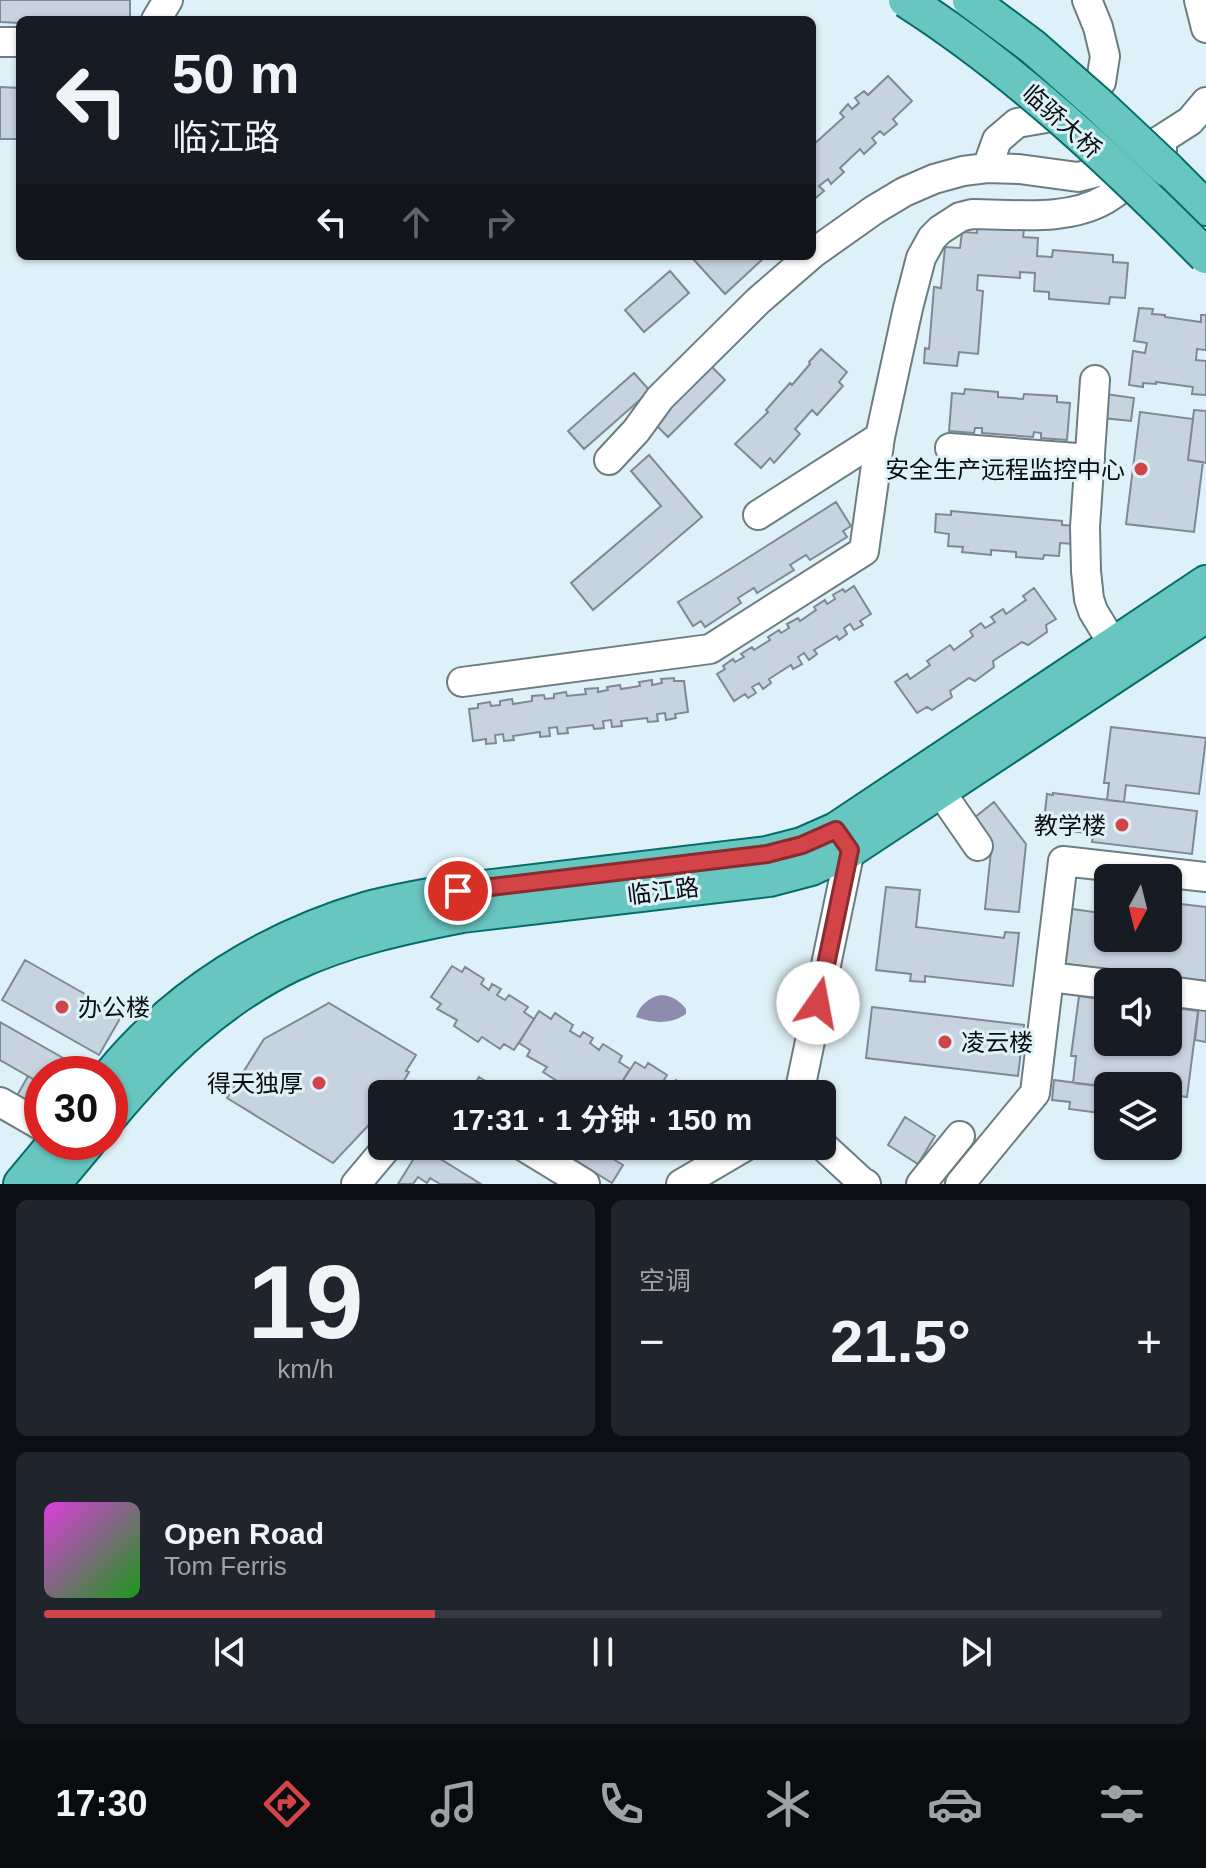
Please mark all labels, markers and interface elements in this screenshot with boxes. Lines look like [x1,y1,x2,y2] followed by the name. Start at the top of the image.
[172,42,300,105] text: 50 m
[40,48,144,152] icon: left
[1017,79,1107,163] street label: 临骄大桥
[172,117,280,158] text: 临江路
[310,200,354,244] icon: left
[394,200,438,244] icon: ahead
[478,200,522,244] icon: right
[885,456,1125,483] place label: 安全生产远程监控中心
[1132,460,1150,478] marker: 安全生产远程监控中心
[1034,812,1106,839] place label: 教学楼
[1113,816,1131,834] marker: 教学楼
[424,857,492,925] pin
[1094,864,1182,952] north arrow
[1094,864,1182,1160] map controls
[436,869,480,913] icon: arrive
[626,873,700,909] street label: 临江路
[776,961,860,1045] position arrow
[1094,968,1182,1056] button: sound
[78,994,150,1021] place label: 办公楼
[53,998,71,1016] marker: 办公楼
[961,1029,1033,1056] place label: 凌云楼
[936,1033,954,1051] marker: 凌云楼
[24,1056,128,1160] speed limit sign: 30
[207,1070,303,1097] place label: 得天独厚
[1094,1072,1182,1160] button: layers
[310,1074,328,1092] marker: 得天独厚
[452,1103,752,1136] text: 17:31 · 1 分钟 · 150 m
[248,1244,363,1360] text: 19
[639,1266,691,1296] text: 空调
[830,1308,971,1375] text: 21.5°
[639,1317,665,1366] text: −
[1136,1317,1162,1366] text: +
[277,1354,334,1384] text: km/h
[164,1517,324,1550] text: Open Road
[164,1551,287,1581] text: Tom Ferris
[208,1630,252,1674] icon: previous
[581,1630,625,1674] icon: pause
[954,1630,998,1674] icon: next
[259,1776,315,1832] icon: directions
[426,1776,482,1832] icon: music
[593,1776,649,1832] icon: phone
[760,1776,816,1832] icon: climate
[927,1776,983,1832] icon: car
[1094,1776,1150,1832] icon: filters
[56,1783,148,1824] text: 17:30

